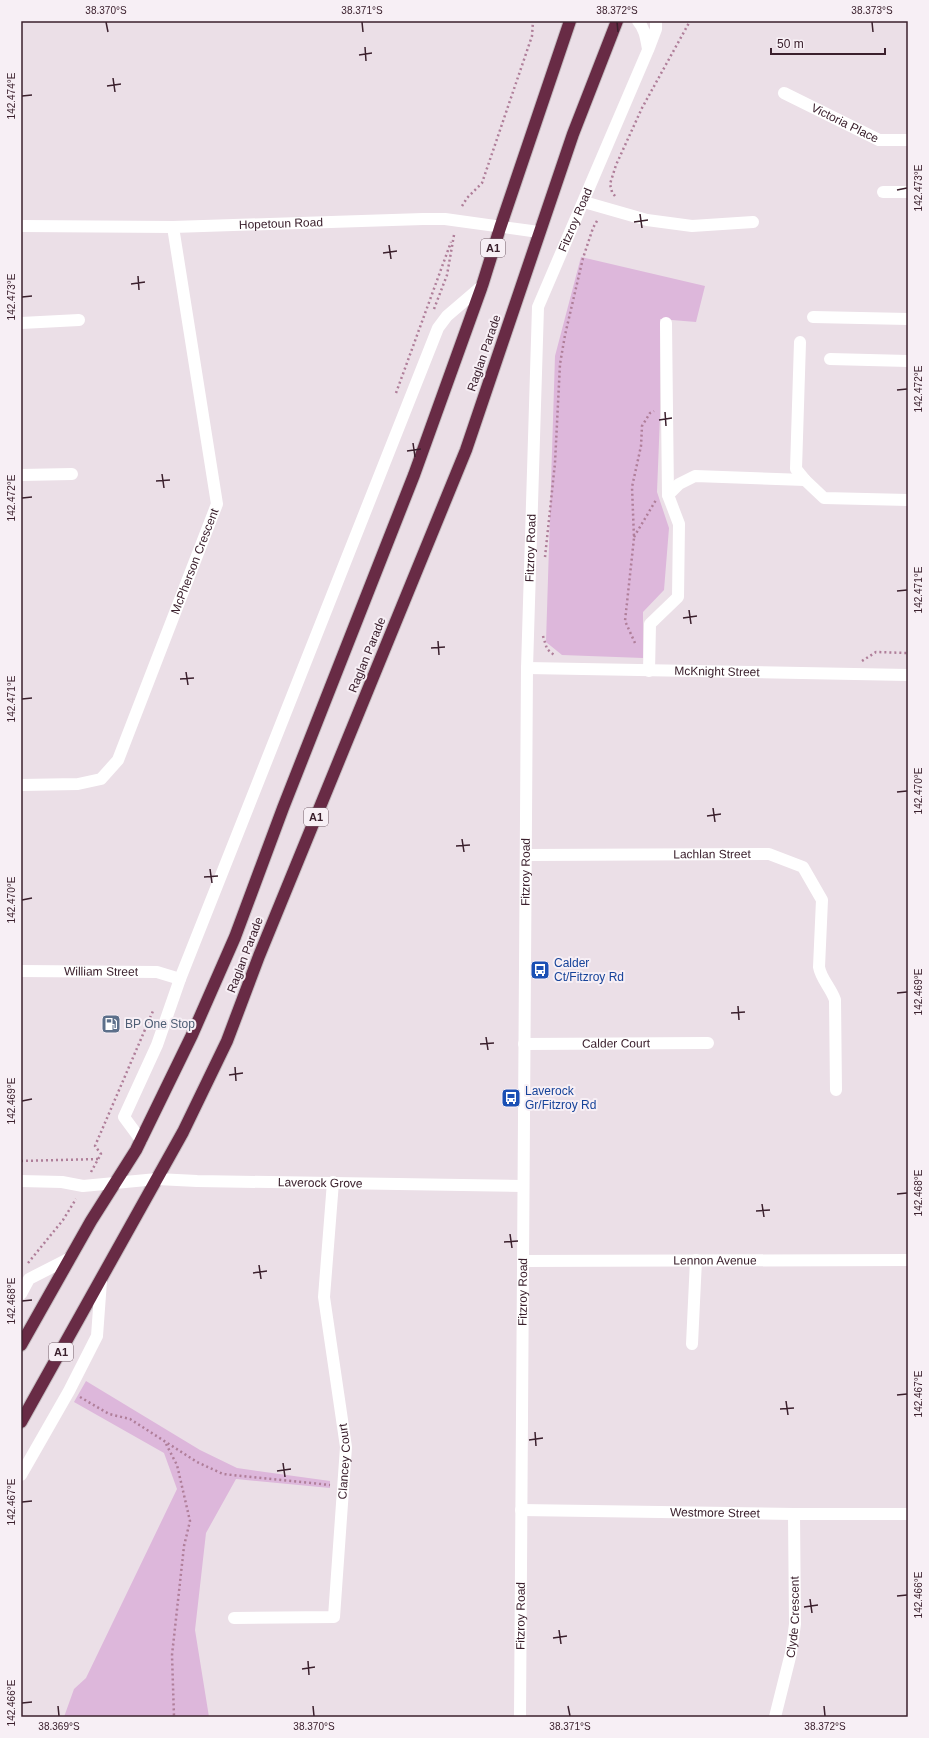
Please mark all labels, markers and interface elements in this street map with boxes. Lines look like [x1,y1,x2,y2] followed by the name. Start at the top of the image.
[85,5,127,16] text: 38.370°S
[341,5,383,16] text: 38.371°S
[596,5,638,16] text: 38.372°S
[851,5,893,16] text: 38.373°S
[771,30,885,56] scale bar
[777,37,804,51] text: 50 m
[6,72,17,119] text: 142.474°E
[809,101,881,146] street label: Victoria Place
[913,164,924,211] text: 142.473°E
[555,186,595,254] street label: Fitzroy Road
[239,215,323,232] street label: Hopetoun Road
[481,239,505,257] road number: A1
[6,273,17,320] text: 142.473°E
[464,313,504,393] street label: Raglan Parade
[913,365,924,412] text: 142.472°E
[6,474,17,521] text: 142.472°E
[168,506,222,616] street label: McPherson Crescent
[523,514,539,582] street label: Fitzroy Road
[913,566,924,613] text: 142.471°E
[346,615,389,695] street label: Raglan Parade
[674,664,761,679] street label: McKnight Street
[6,675,17,722] text: 142.471°E
[913,767,924,814] text: 142.470°E
[304,808,328,826] road number: A1
[518,838,533,906] street label: Fitzroy Road
[673,847,751,861] street label: Lachlan Street
[6,876,17,923] text: 142.470°E
[224,915,266,995] street label: Raglan Parade
[554,956,624,984] place label: Calder Ct/Fitzroy Rd
[529,959,551,981] bus stop icon: Calder Ct/Fitzroy Rd
[64,964,139,979] street label: William Street
[913,968,924,1015] text: 142.469°E
[100,1013,122,1035] fuel station icon: BP One Stop
[125,1017,195,1031] place label: BP One Stop
[582,1036,651,1051] street label: Calder Court
[6,1077,17,1124] text: 142.469°E
[525,1084,596,1112] place label: Laverock Gr/Fitzroy Rd
[500,1087,522,1109] bus stop icon: Laverock Gr/Fitzroy Rd
[913,1169,924,1216] text: 142.468°E
[278,1175,363,1191] street label: Laverock Grove
[673,1253,757,1268] street label: Lennon Avenue
[516,1258,530,1326] street label: Fitzroy Road
[6,1277,17,1324] text: 142.468°E
[49,1343,73,1361] road number: A1
[913,1370,924,1417] text: 142.467°E
[335,1422,353,1500] street label: Clancey Court
[6,1478,17,1525] text: 142.467°E
[670,1505,761,1521] street label: Westmore Street
[913,1571,924,1618] text: 142.466°E
[783,1575,802,1660] street label: Clyde Crescent
[513,1582,528,1650] street label: Fitzroy Road
[6,1679,17,1726] text: 142.466°E
[38,1721,80,1732] text: 38.369°S
[293,1721,335,1732] text: 38.370°S
[549,1721,591,1732] text: 38.371°S
[804,1721,846,1732] text: 38.372°S

